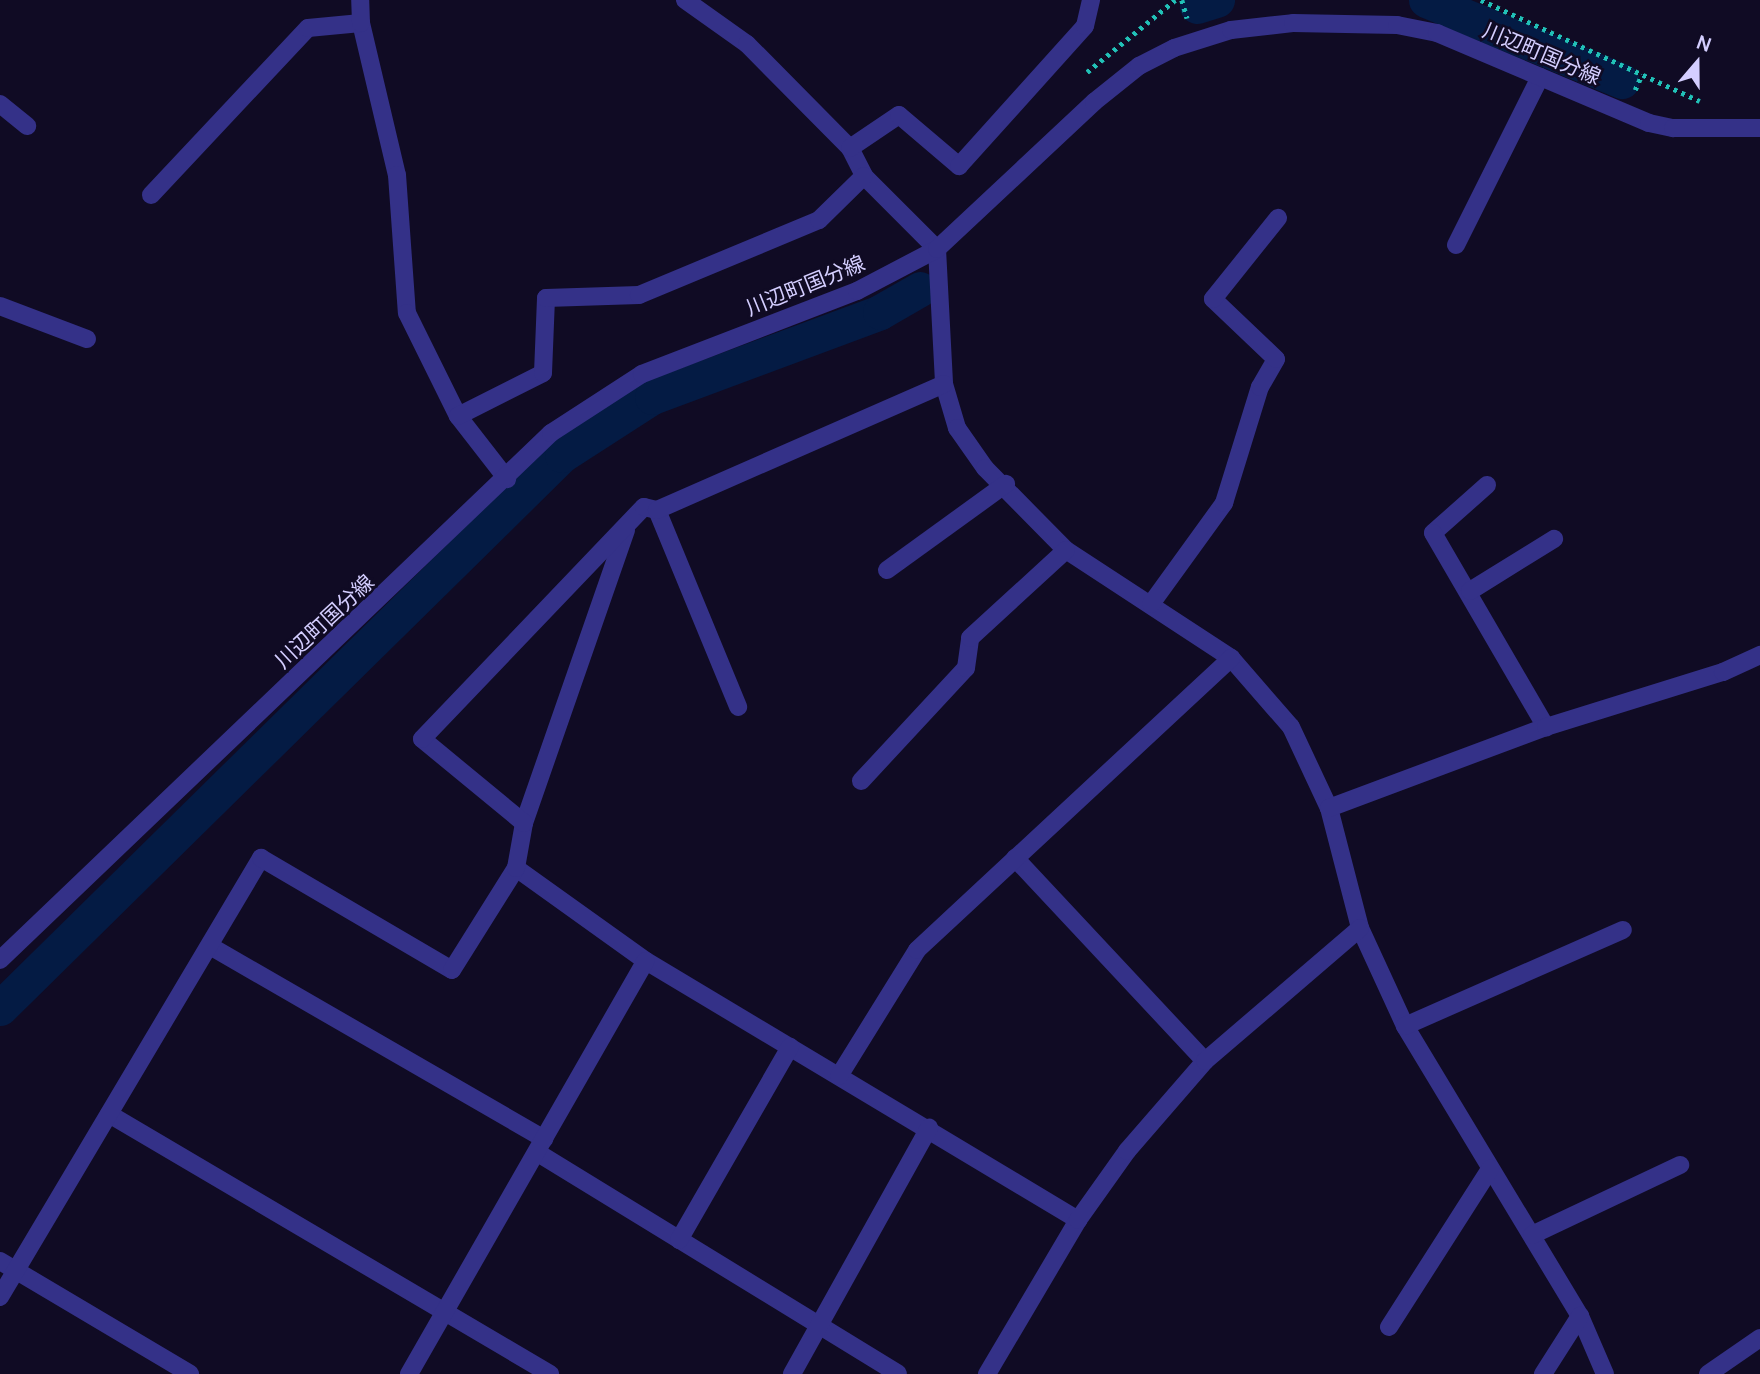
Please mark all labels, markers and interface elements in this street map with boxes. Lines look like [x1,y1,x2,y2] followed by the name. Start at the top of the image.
[1479,17,1605,89] street label: 川辺町国分線
[1662,28,1732,98] north arrow
[1693,29,1715,58] text: N
[742,250,868,320] street label: 川辺町国分線
[269,569,379,673] street label: 川辺町国分線

